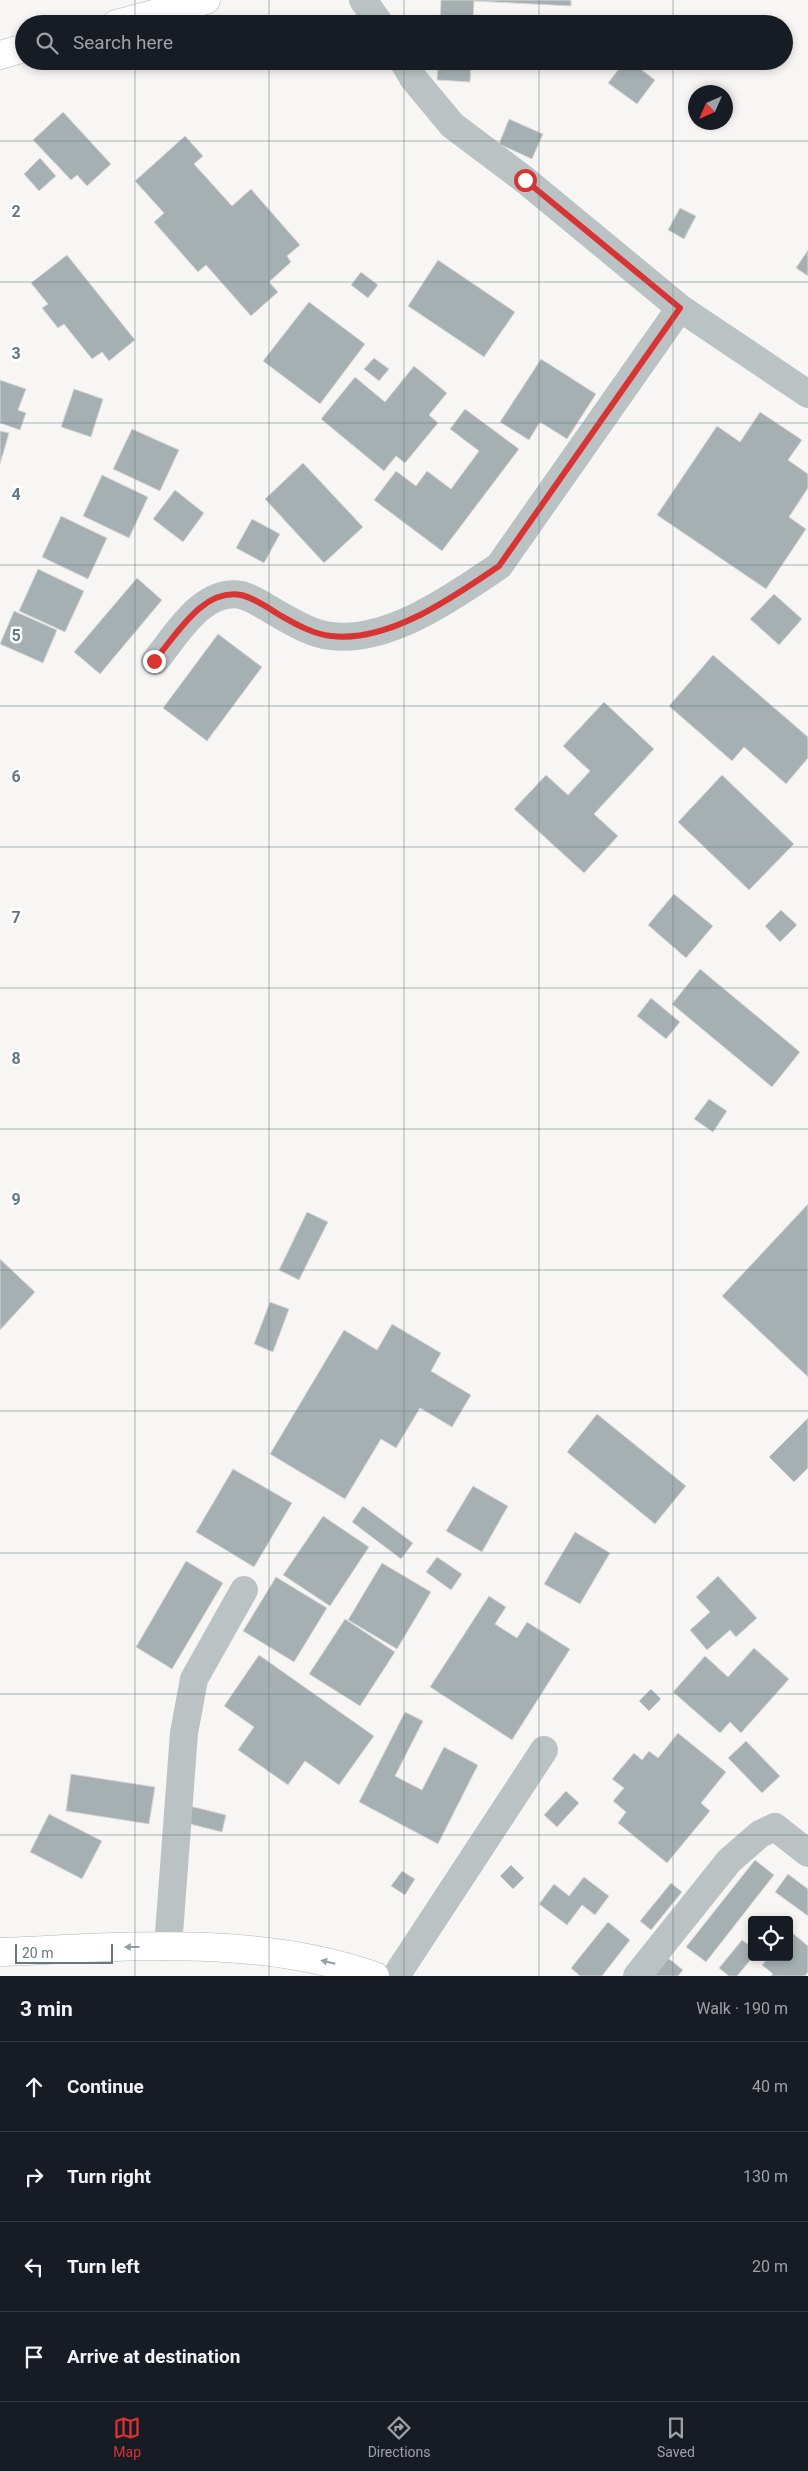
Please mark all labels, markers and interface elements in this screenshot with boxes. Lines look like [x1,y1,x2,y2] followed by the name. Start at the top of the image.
[15,15,793,70] search box
[33,29,61,57] icon: search
[73,31,173,54] text: Search here
[688,85,733,130] north arrow
[514,169,537,192] route start
[11,202,21,221] text: 2
[11,344,21,363] text: 3
[11,485,21,504] text: 4
[11,626,21,645] text: 5
[143,650,166,673] route end
[11,767,21,786] text: 6
[11,908,21,927] text: 7
[11,1049,21,1068] text: 8
[11,1190,21,1209] text: 9
[748,1916,793,1961] map controls
[748,1916,793,1961] button: locate
[15,1941,112,1964] scale bar
[123,1943,139,1951] one-way arrow
[22,1945,54,1961] text: 20 m
[320,1958,335,1966] one-way arrow
[20,1997,73,2021] text: 3 min
[696,1999,788,2018] text: Walk · 190 m
[20,2073,48,2101] icon: ahead
[67,2075,144,2098] text: Continue
[752,2077,788,2096] text: 40 m
[20,2163,48,2191] icon: right
[67,2165,151,2188] text: Turn right
[743,2167,788,2186] text: 130 m
[20,2253,48,2281] icon: left
[67,2255,140,2278] text: Turn left
[752,2257,788,2276] text: 20 m
[20,2343,48,2371] icon: arrive
[67,2345,240,2368] text: Arrive at destination
[113,2414,141,2460] tab: Map
[368,2414,431,2460] tab: Directions
[657,2414,695,2460] tab: Saved

